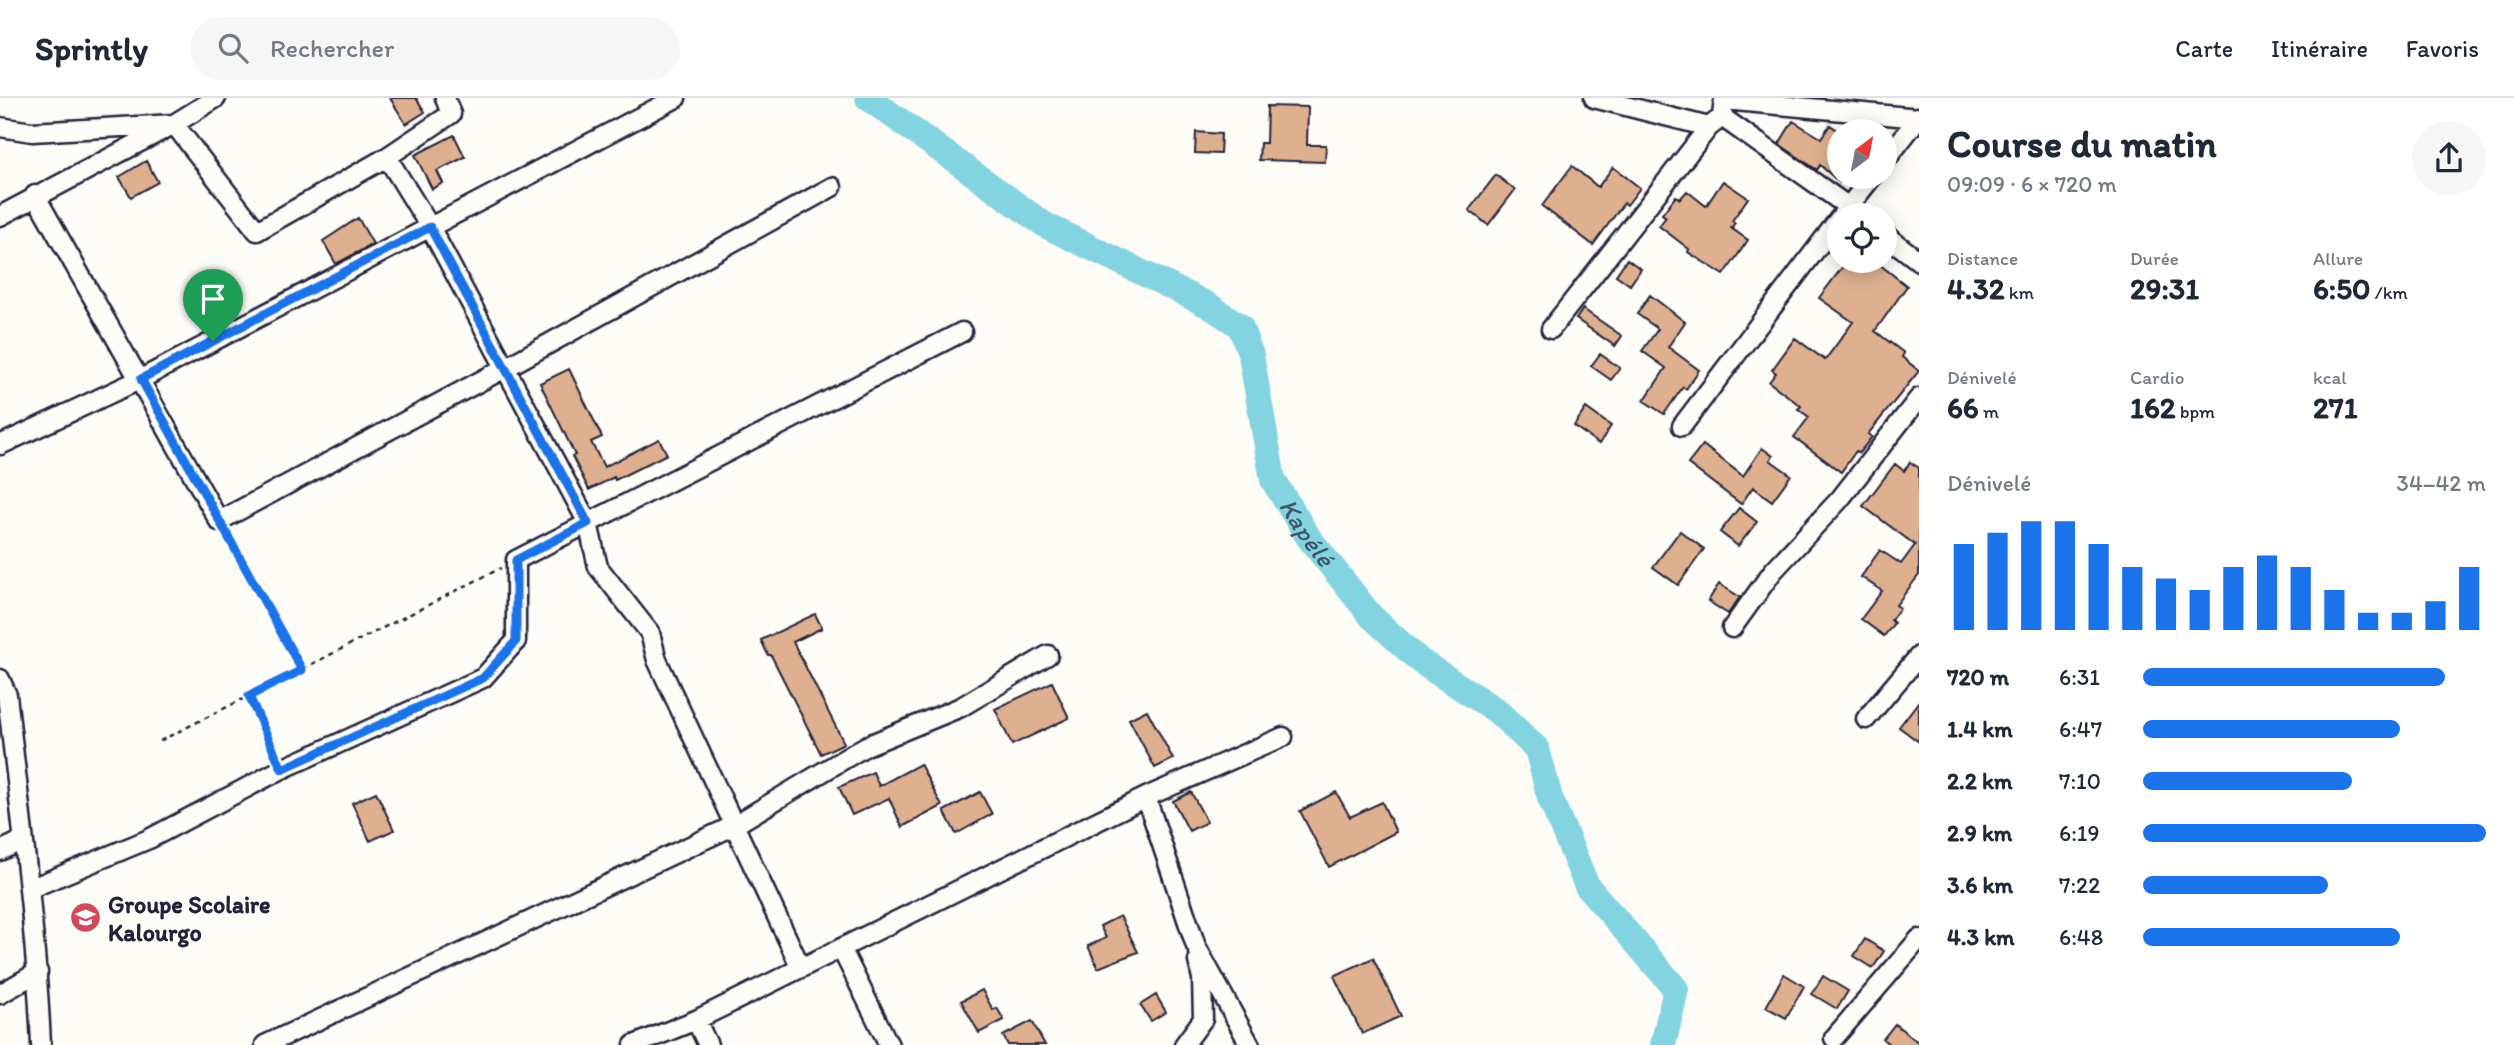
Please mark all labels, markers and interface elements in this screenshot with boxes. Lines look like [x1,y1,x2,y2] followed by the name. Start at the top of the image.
[190,17,680,80] search box
[35,29,148,68] text: Sprintly
[214,29,252,67] icon: search
[270,32,394,64] text: Rechercher
[2175,34,2233,63] text: Carte
[2271,34,2368,63] text: Itinéraire
[2406,34,2479,63] text: Favoris
[1827,119,1897,189] north arrow
[1827,119,1897,273] map controls
[1947,121,2217,167] text: Course du matin
[2412,121,2486,195] button: share
[1947,170,2117,198] text: 09:09 · 6 × 720 m
[1827,203,1897,273] button: locate
[1947,247,2018,270] text: Distance
[2130,247,2179,270] text: Durée
[2313,247,2363,270] text: Allure
[183,269,243,341] pin
[1947,270,2005,307] text: 4.32
[2130,270,2199,307] text: 29:31
[2313,270,2370,307] text: 6:50
[194,280,232,318] icon: arrive
[2005,281,2034,304] text: km
[2370,281,2408,304] text: /km
[1947,366,2017,389] text: Dénivelé
[2130,366,2184,389] text: Cardio
[2313,366,2347,389] text: kcal
[1947,389,1979,426] text: 66
[2130,389,2176,426] text: 162
[2313,389,2358,426] text: 271
[1979,400,1999,423] text: m
[2176,400,2215,423] text: bpm
[1947,469,2031,497] text: Dénivelé
[2396,469,2486,497] text: 34–42 m
[1272,492,1343,574] water label: Kapélé
[1947,663,2009,691] text: 720 m
[2059,663,2100,691] text: 6:31
[1947,715,2013,743] text: 1.4 km
[2059,715,2102,743] text: 6:47
[1947,767,2012,795] text: 2.2 km
[2059,767,2101,795] text: 7:10
[1947,819,2012,847] text: 2.9 km
[2059,819,2100,847] text: 6:19
[1947,871,2013,899] text: 3.6 km
[2059,871,2100,899] text: 7:22
[108,890,271,948] place label: Groupe Scolaire Kalourgo
[68,901,102,935] school or university icon: Groupe Scolaire Kalourgo
[1947,923,2015,951] text: 4.3 km
[2059,923,2103,951] text: 6:48

